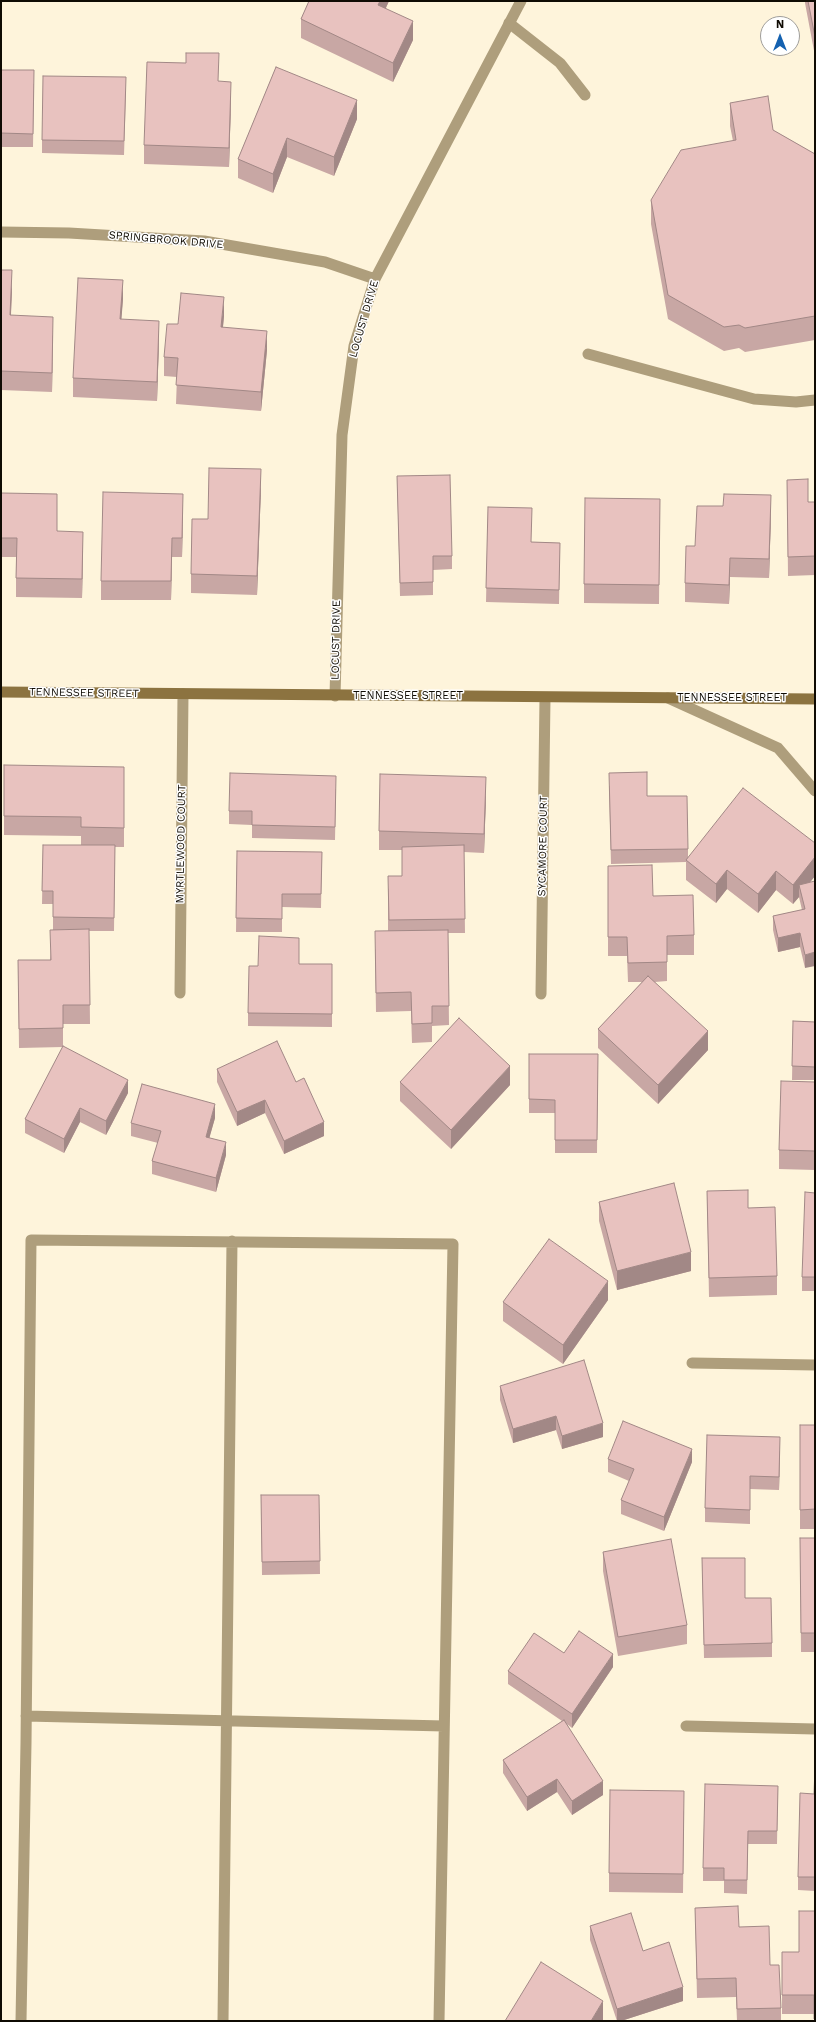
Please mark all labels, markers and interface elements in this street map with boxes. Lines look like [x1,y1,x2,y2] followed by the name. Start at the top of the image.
[760,16,800,56] north arrow
[776,18,784,31] text: N
[108,228,224,252] street label: SPRINGBROOK DRIVE
[347,279,381,359] street label: LOCUST DRIVE
[329,600,343,680] street label: LOCUST DRIVE
[29,685,139,701] street label: TENNESSEE STREET
[353,689,463,703] street label: TENNESSEE STREET
[677,691,787,705] street label: TENNESSEE STREET
[173,785,189,903] street label: MYRTLEWOOD COURT
[536,796,550,896] street label: SYCAMORE COURT

